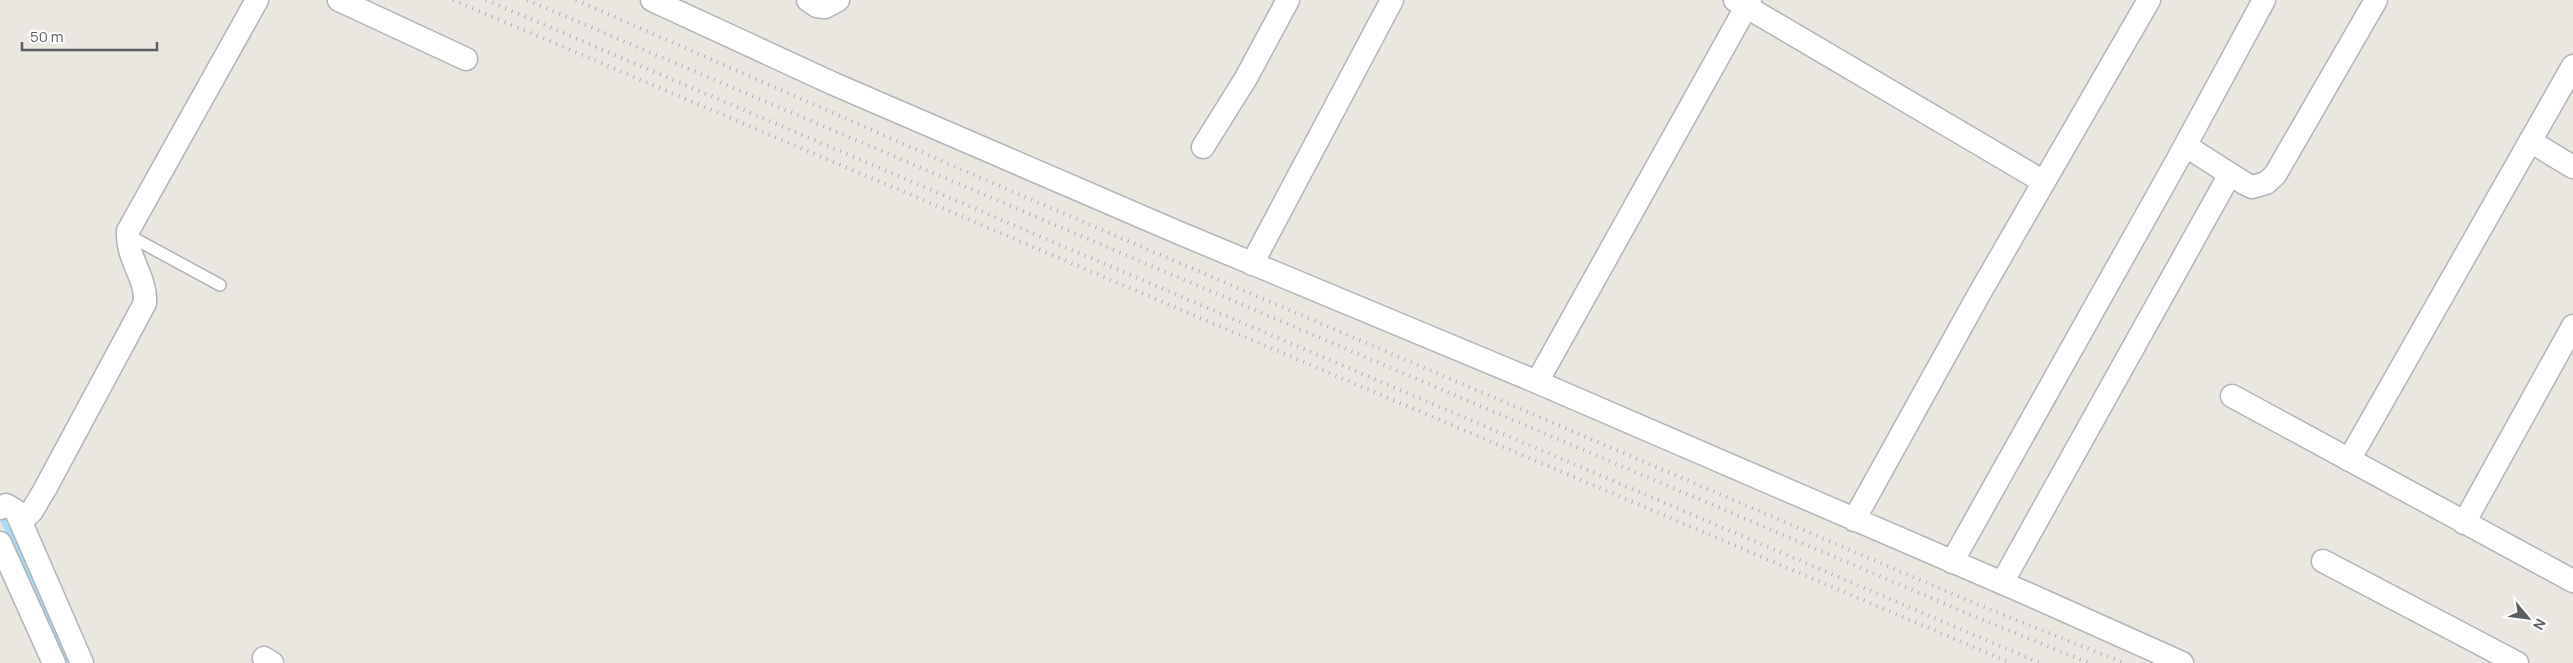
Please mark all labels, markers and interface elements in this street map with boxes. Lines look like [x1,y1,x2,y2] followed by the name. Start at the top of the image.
[22,20,158,52] scale bar
[30,26,64,47] text: 50 m
[2503,593,2553,643] north arrow
[2529,616,2551,634] text: N

